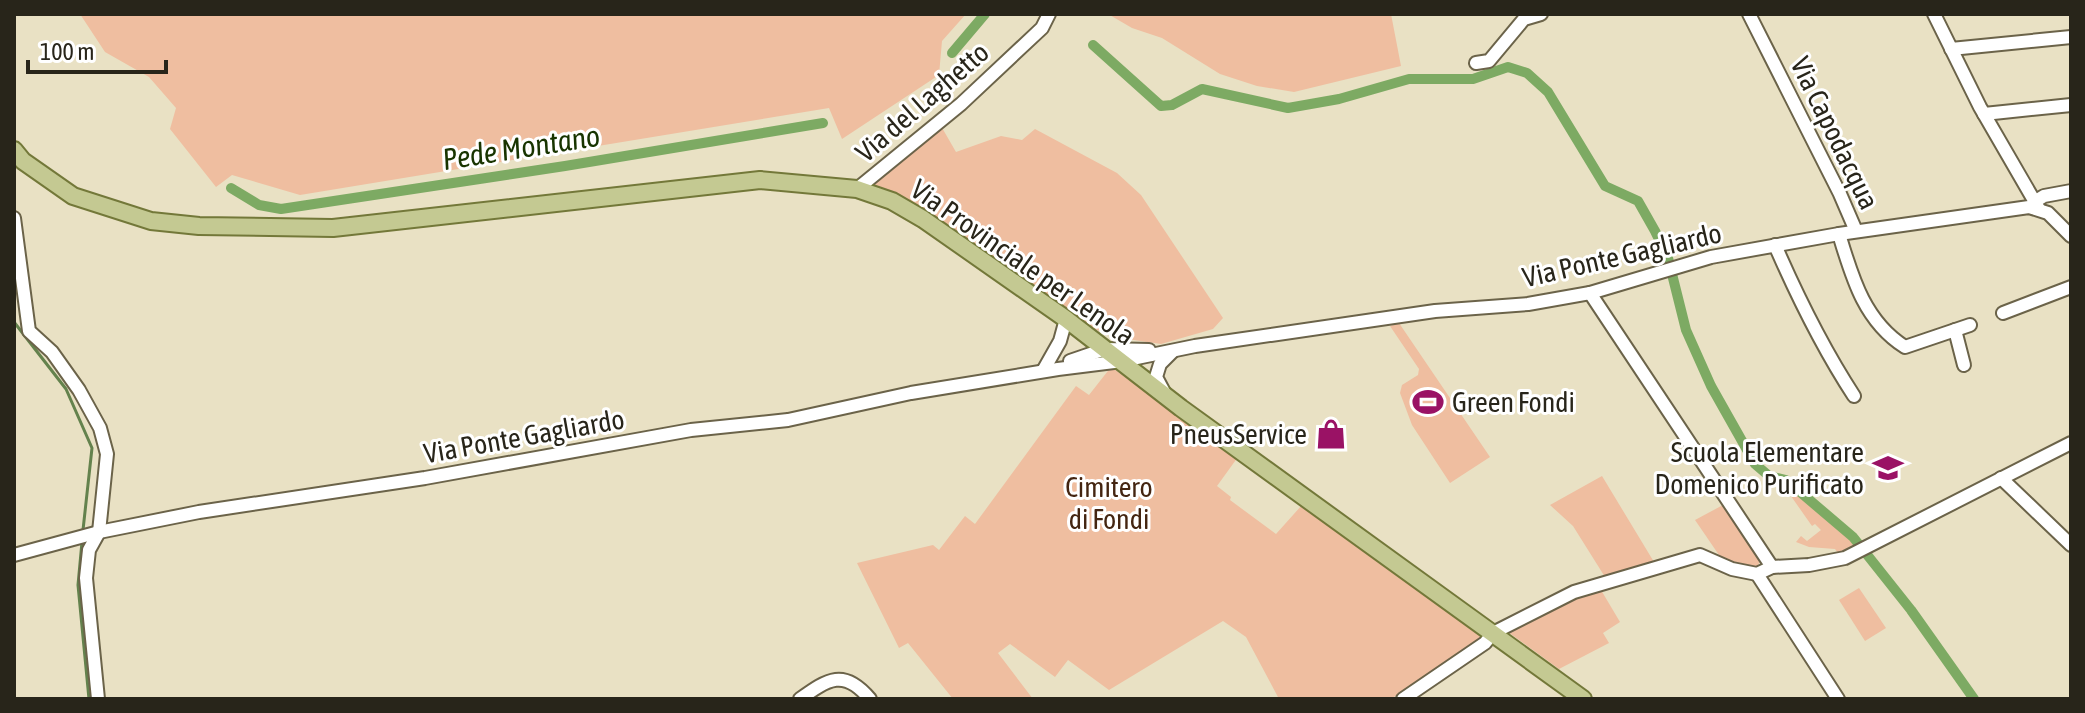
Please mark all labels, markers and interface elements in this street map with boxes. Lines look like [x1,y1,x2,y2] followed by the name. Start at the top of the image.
[28,24,166,74] scale bar
[849,36,995,168] street label: Via del Laghetto
[40,38,94,65] text: 100 m
[1784,52,1886,214] street label: Via Capodacqua
[440,118,602,176] water label: Pede Montano
[905,173,1141,351] street label: Via Provinciale per Lenola
[1519,217,1725,293] street label: Via Ponte Gagliardo
[1411,385,1445,419] sports icon: Green Fondi
[1452,386,1575,418] place label: Green Fondi
[421,403,627,469] street label: Via Ponte Gagliardo
[1314,417,1348,451] shop icon: PneusService
[1170,418,1307,450] place label: PneusService
[1654,436,1864,500] place label: Scuola Elementare Domenico Purificato
[1871,451,1905,485] school or university icon: Scuola Elementare Domenico Purificato
[1065,471,1153,535] park label: Cimitero di Fondi

